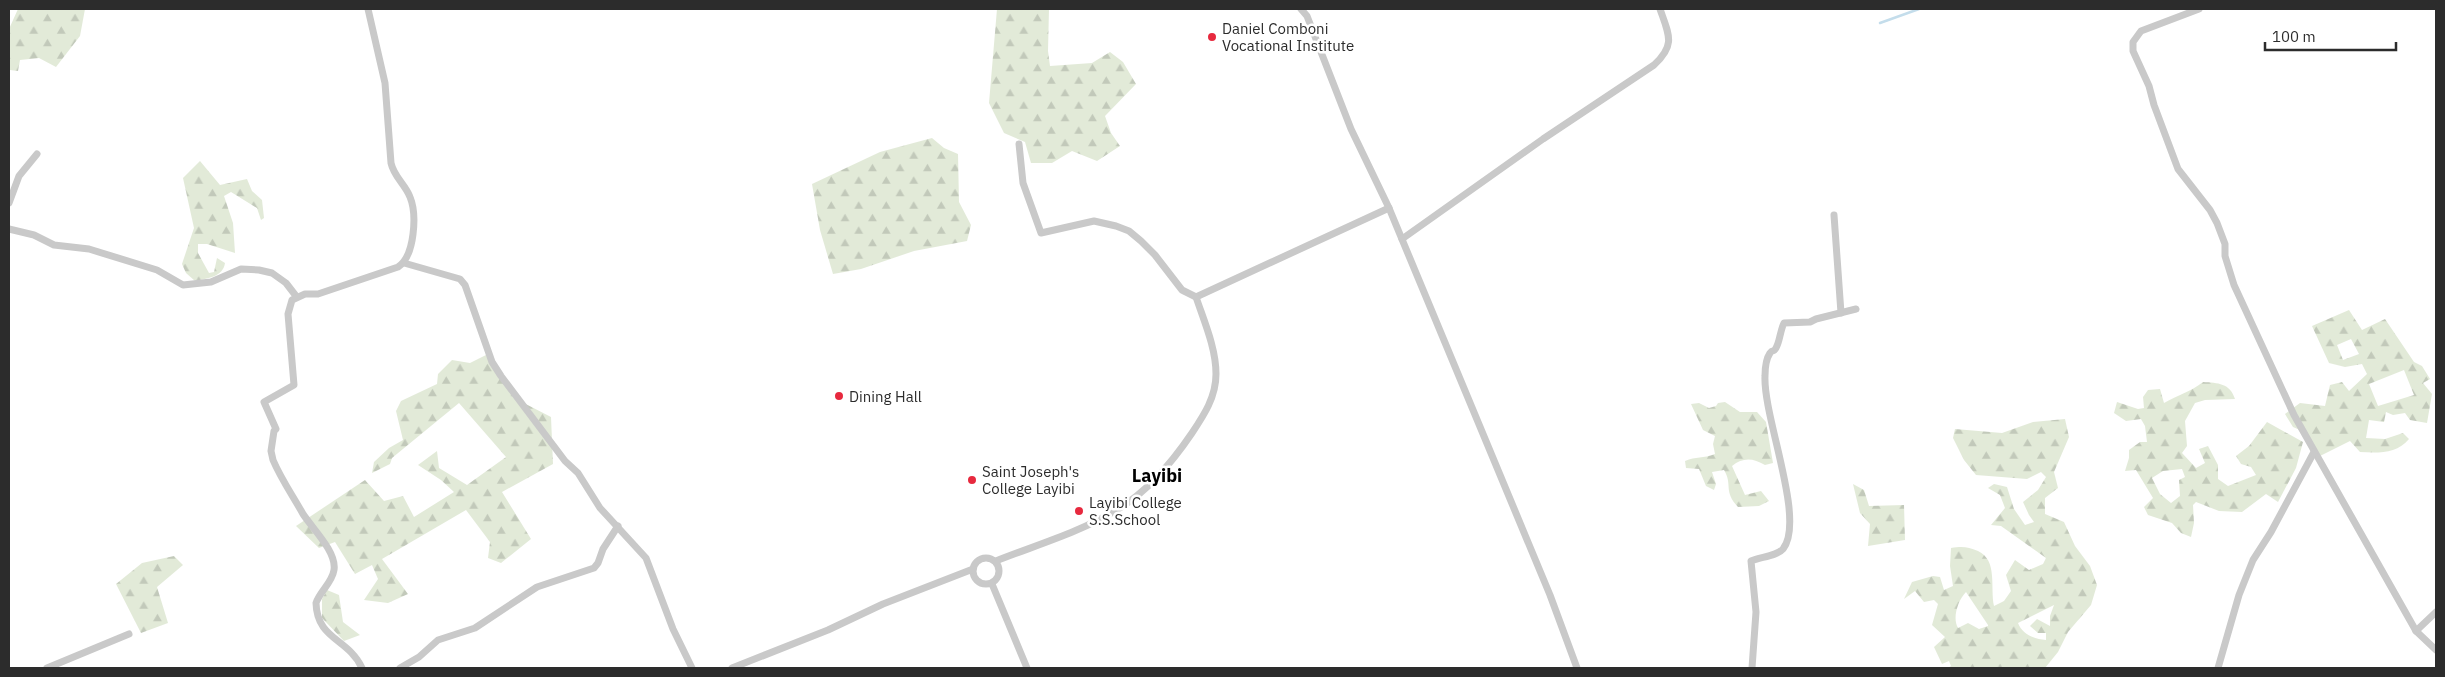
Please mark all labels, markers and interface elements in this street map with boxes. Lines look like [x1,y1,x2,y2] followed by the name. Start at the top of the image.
[1222,19,1354,55] place label: Daniel Comboni Vocational Institute
[2265,20,2396,52] scale bar
[2272,27,2316,46] text: 100 m
[1206,31,1218,43] marker: Daniel Comboni Vocational Institute
[849,387,922,406] place label: Dining Hall
[833,390,845,402] marker: Dining Hall
[982,462,1079,498] place label: Saint Joseph's College Layibi
[1132,464,1182,487] district label: Layibi
[966,474,978,486] marker: Saint Joseph's College Layibi
[1089,493,1182,529] place label: Layibi College S.S.School
[1073,505,1085,517] marker: Layibi College S.S.School

